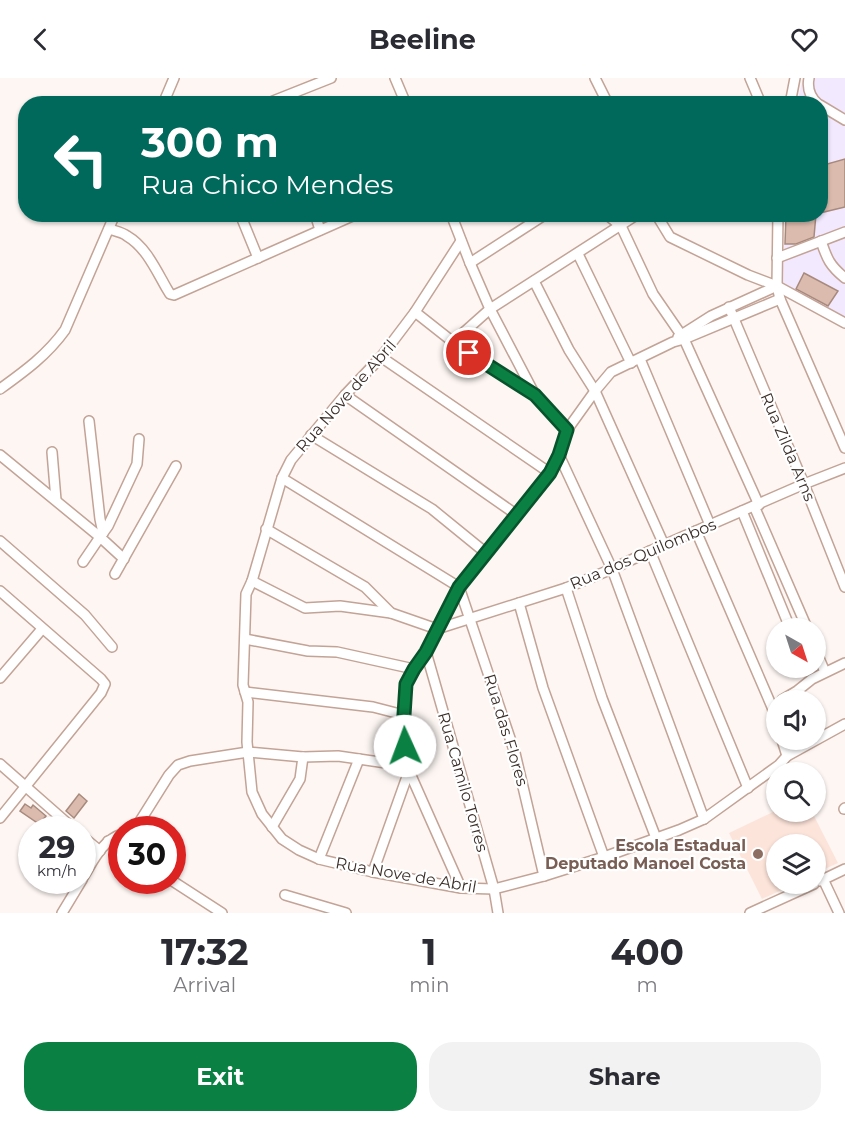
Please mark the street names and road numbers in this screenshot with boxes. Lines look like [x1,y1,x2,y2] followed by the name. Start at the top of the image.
[292,336,400,456] street label: Rua Nove de Abril
[757,390,819,504] street label: Rua Zilda Arns
[567,514,719,593] street label: Rua dos Quilombos
[480,672,532,789] street label: Rua das Flores
[434,710,492,854] street label: Rua Camilo Torres
[334,853,478,897] street label: Rua Nove de Abril

